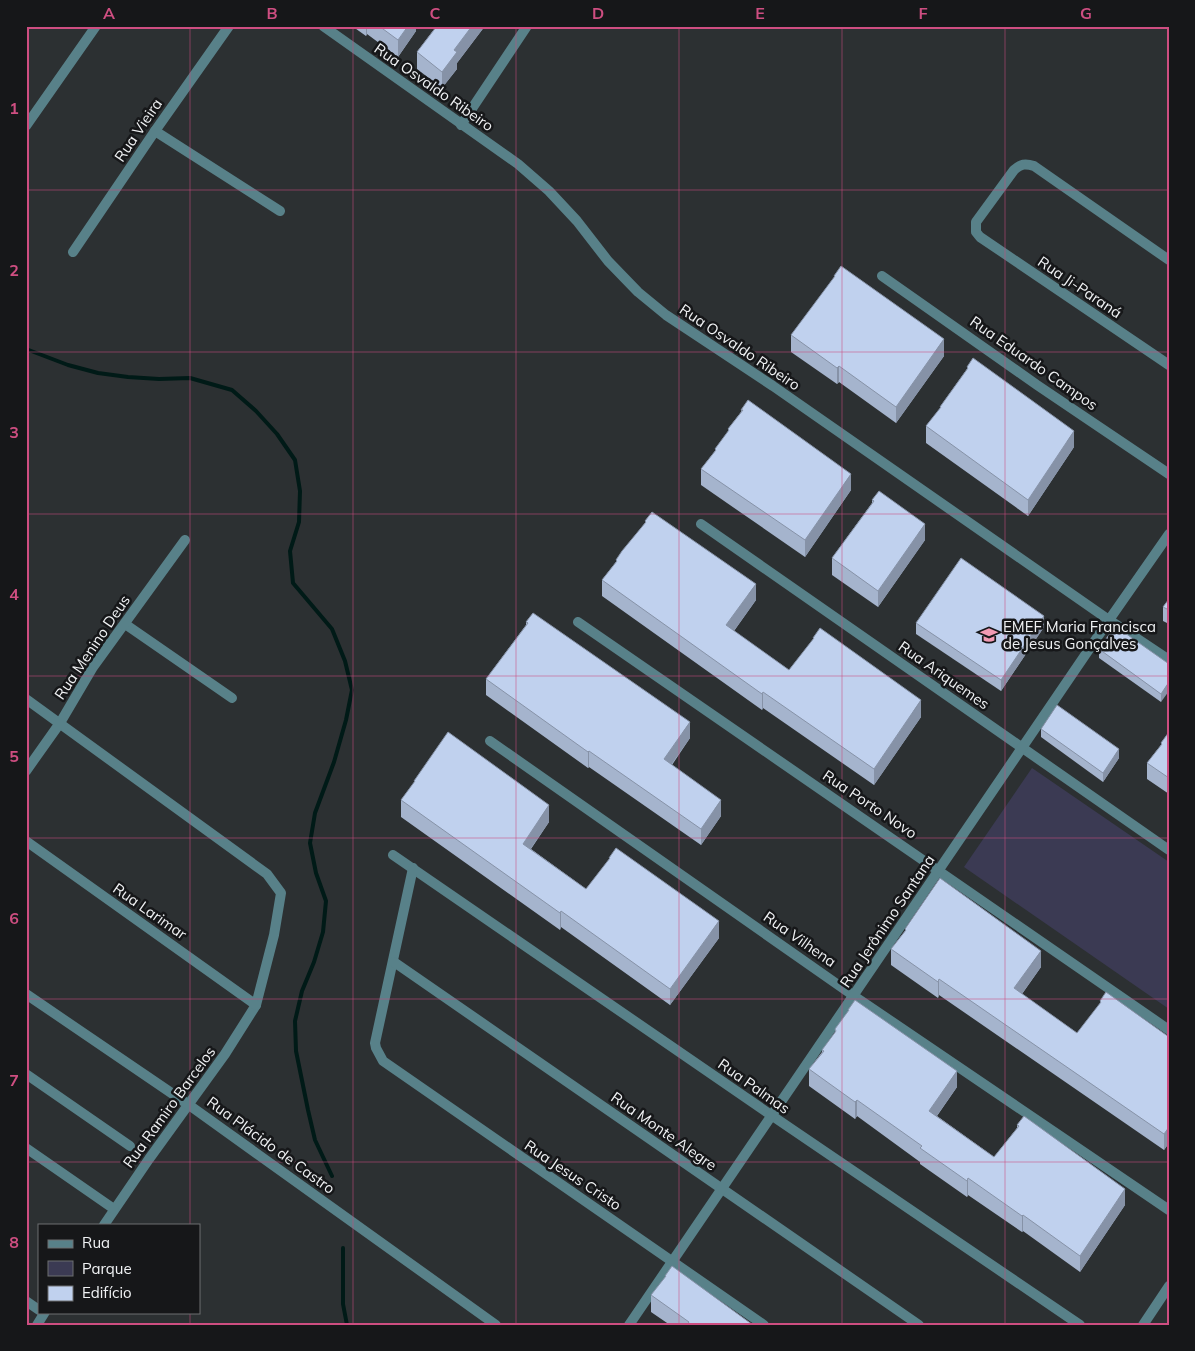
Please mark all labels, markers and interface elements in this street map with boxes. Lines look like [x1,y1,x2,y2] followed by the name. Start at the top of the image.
[103,3,115,23] text: A
[266,3,278,23] text: B
[430,3,441,23] text: C
[592,3,604,23] text: D
[755,3,765,23] text: E
[918,3,928,23] text: F
[1080,3,1092,23] text: G
[371,39,497,135] street label: Rua Osvaldo Ribeiro
[110,95,166,165] street label: Rua Vieira
[9,98,19,118] text: 1
[1034,252,1126,322] street label: Rua Ji-Paraná
[9,260,19,280] text: 2
[676,300,804,394] street label: Rua Osvaldo Ribeiro
[967,312,1101,414] street label: Rua Eduardo Campos
[9,422,19,442] text: 3
[9,584,19,604] text: 4
[50,591,134,703] street label: Rua Menino Deus
[1003,617,1156,653] place label: EMEF Maria Francisca de Jesus Gonçalves
[979,625,999,645] school or university icon: EMEF Maria Francisca de Jesus Gonçalves
[895,637,993,713] street label: Rua Ariquemes
[9,746,19,766] text: 5
[819,765,921,843] street label: Rua Porto Novo
[835,851,939,991] street label: Rua Jerônimo Santana
[109,879,191,944] street label: Rua Larimar
[760,907,840,971] street label: Rua Vilhena
[9,908,19,928] text: 6
[119,1043,219,1171] street label: Rua Ramiro Barcelos
[714,1054,794,1118] street label: Rua Palmas
[9,1070,19,1090] text: 7
[607,1087,721,1175] street label: Rua Monte Alegre
[203,1092,339,1198] street label: Rua Plácido de Castro
[521,1136,625,1214] street label: Rua Jesus Cristo
[38,1224,200,1314] legend
[9,1232,19,1252] text: 8
[82,1233,110,1252] text: Rua
[82,1259,132,1278] text: Parque
[82,1283,132,1302] text: Edifício

